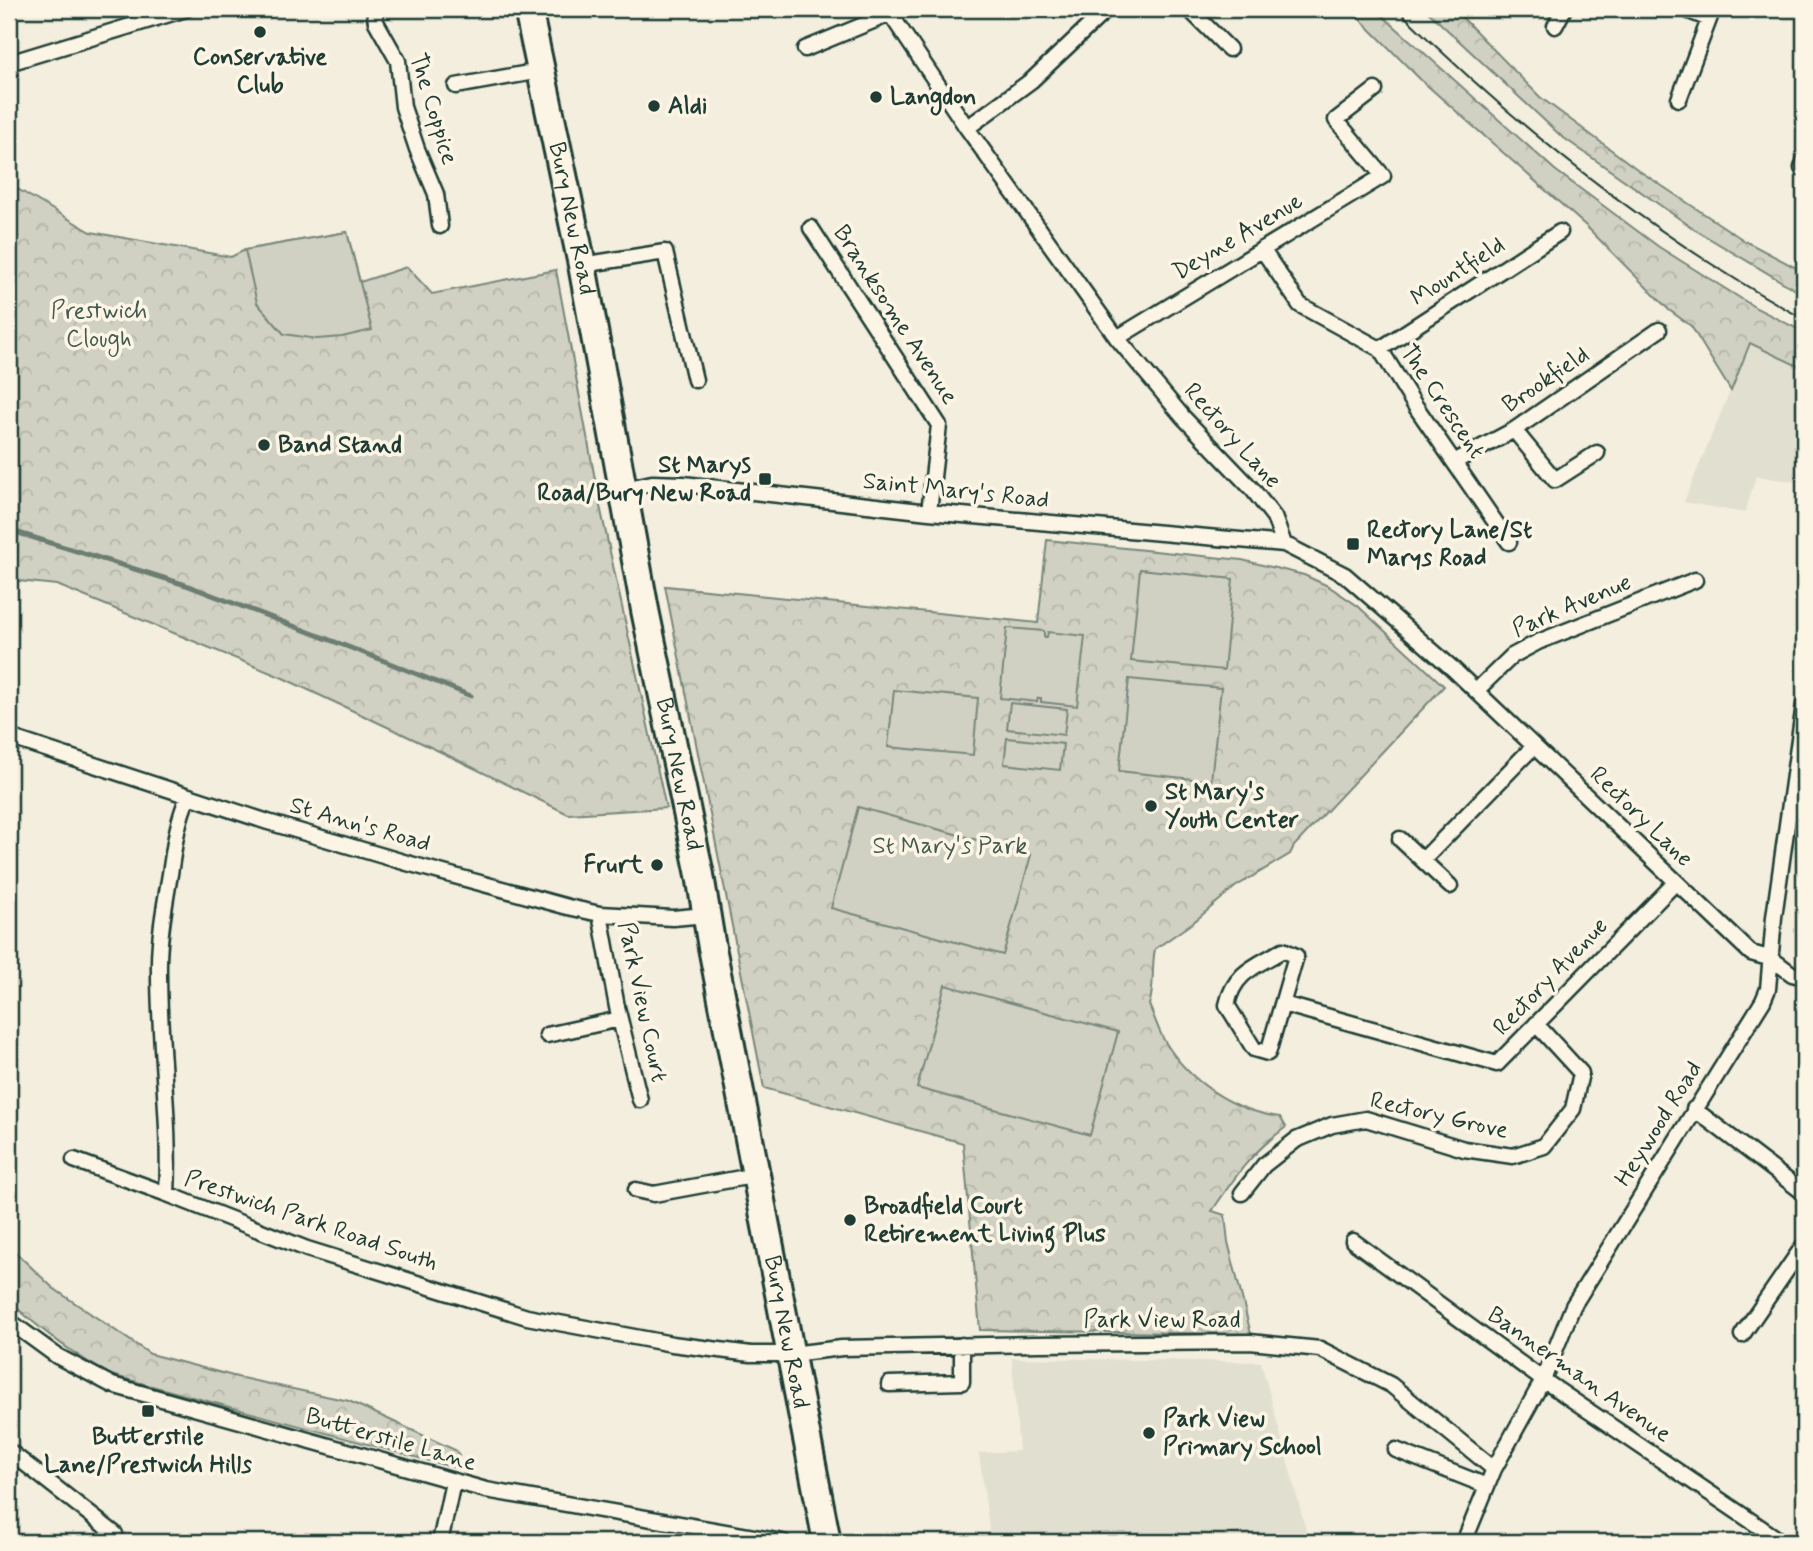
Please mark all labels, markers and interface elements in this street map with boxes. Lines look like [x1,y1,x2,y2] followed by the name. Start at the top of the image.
[252,24,268,40] marker: Conservative Club
[193,42,327,101] place label: Conservative Club
[401,49,465,169] street label: The Coppice
[890,82,977,116] place label: Langdon
[868,89,884,105] marker: Langdon
[668,91,707,122] place label: Aldi
[646,98,662,114] marker: Aldi
[541,139,603,297] street label: Bury New Road
[1167,186,1309,288] street label: Deyne Avenue
[825,219,965,411] street label: Branksome Avenue
[1405,230,1511,314] street label: Mountfield
[51,296,147,357] park label: Prestwich Clough
[1392,339,1492,465] street label: The Crescent
[1497,340,1595,420] street label: Brookfield
[1176,376,1288,496] street label: Rectory Lane
[278,430,402,461] place label: Band Stand
[256,437,272,453] marker: Band Stand
[537,450,752,509] place label: St Marys Road/Bury New Road
[861,466,1051,516] street label: Saint Mary's Road
[757,471,773,487] marker: St Marys Road/Bury New Road
[1367,515,1532,574] place label: Rectory Lane/St Marys Road
[1345,536,1361,552] marker: Rectory Lane/St Marys Road
[1508,567,1636,645] street label: Park Avenue
[648,695,710,853] street label: Bury New Road
[1583,760,1699,874] street label: Rectory Lane
[1165,777,1299,836] place label: St Mary's Youth Center
[286,790,434,860] street label: St Ann's Road
[1143,798,1159,814] marker: St Mary's Youth Center
[873,831,1027,862] park label: St Mary's Park
[583,850,644,881] place label: Frurt
[649,857,665,873] marker: Frurt
[1487,911,1615,1043] street label: Rectory Avenue
[610,919,674,1085] street label: Park View Court
[1608,1056,1710,1192] street label: Heywood Road
[1367,1085,1511,1147] street label: Rectory Grove
[180,1163,442,1279] street label: Prestwich Park Road South
[864,1191,1106,1253] place label: Broadfield Court Retirement Living Plus
[842,1212,858,1228] marker: Broadfield Court Retirement Living Plus
[756,1253,816,1411] street label: Bury New Road
[1481,1300,1677,1450] street label: Bannerman Avenue
[1083,1305,1241,1336] street label: Park View Road
[302,1401,480,1479] street label: Butterstile Lane
[140,1403,156,1419] marker: Butterstile Lane/Prestwich Hills
[1163,1404,1322,1463] place label: Park View Primary School
[44,1422,252,1481] place label: Butterstile Lane/Prestwich Hills
[1141,1425,1157,1441] marker: Park View Primary School

